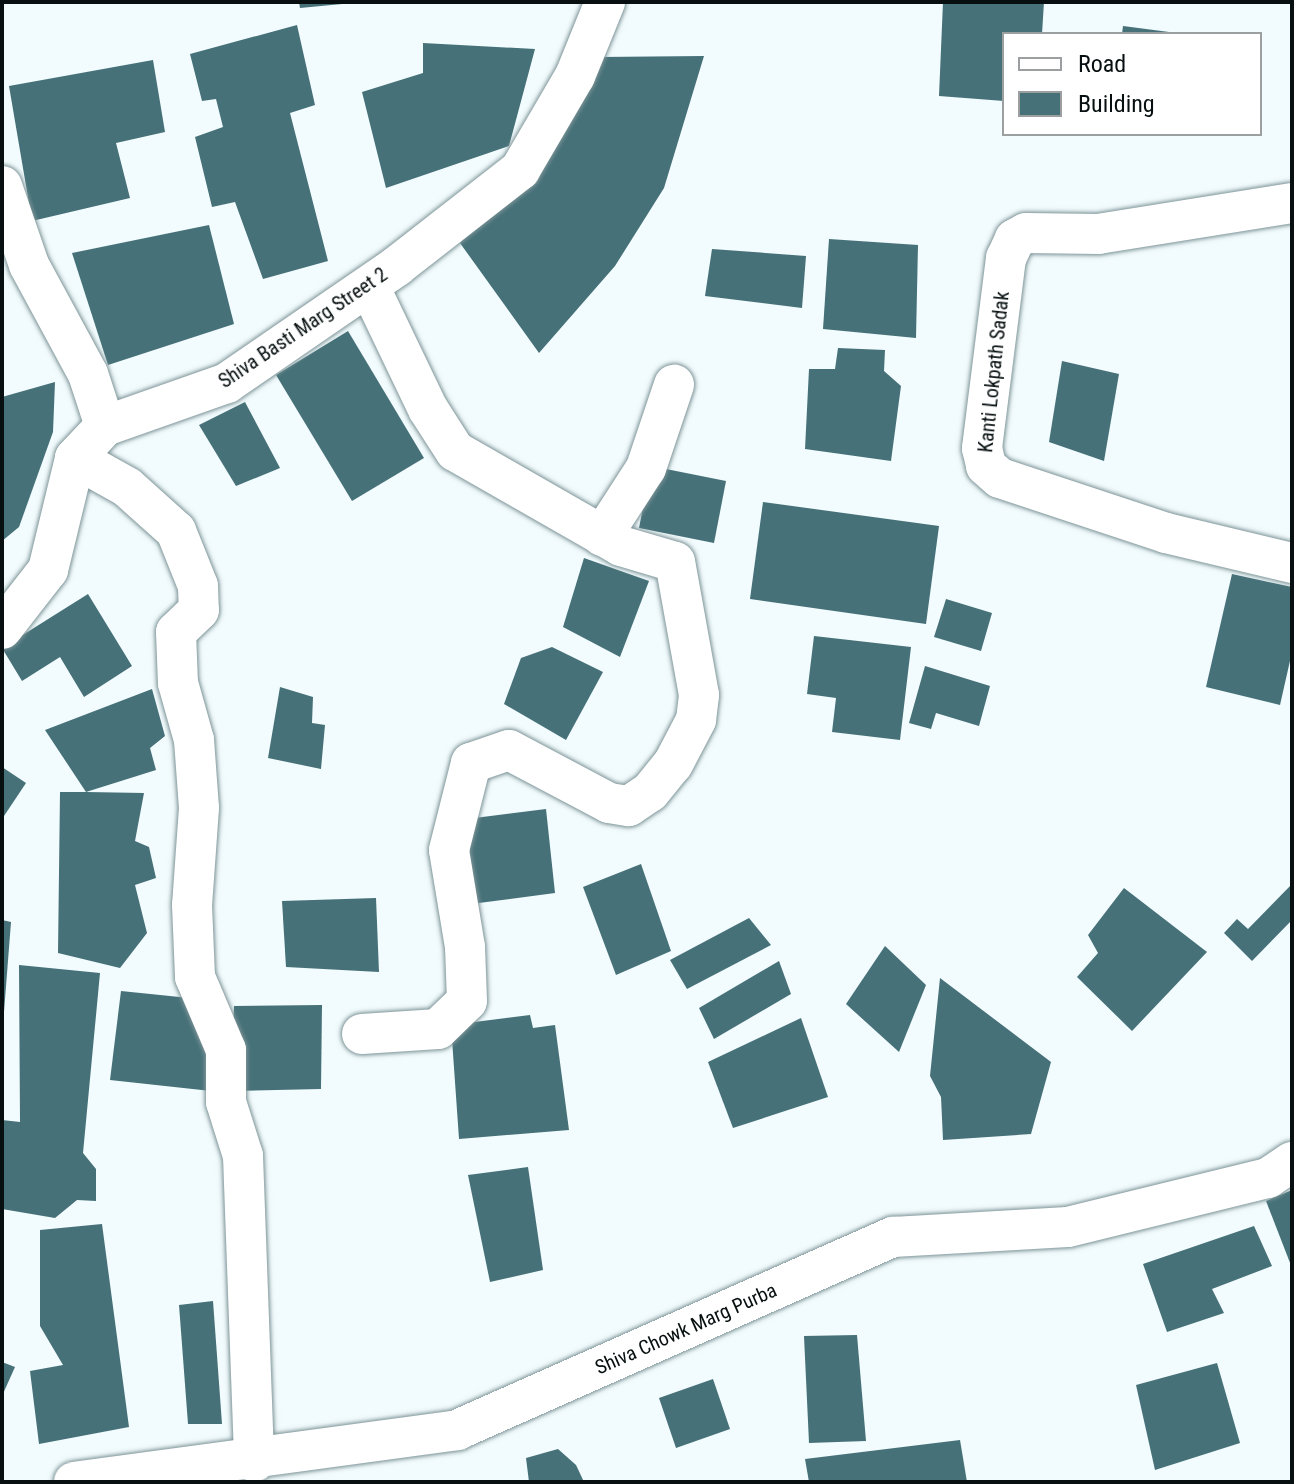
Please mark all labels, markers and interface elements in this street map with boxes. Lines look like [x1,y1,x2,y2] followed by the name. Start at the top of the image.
[1002,32,1262,136] legend
[1078,50,1126,78] text: Road
[1078,90,1155,118] text: Building
[214,263,392,393] street label: Shiva Basti Marg Street 2
[974,290,1014,454] street label: Kanti Lokpath Sadak
[592,1278,780,1380] street label: Shiva Chowk Marg Purba

